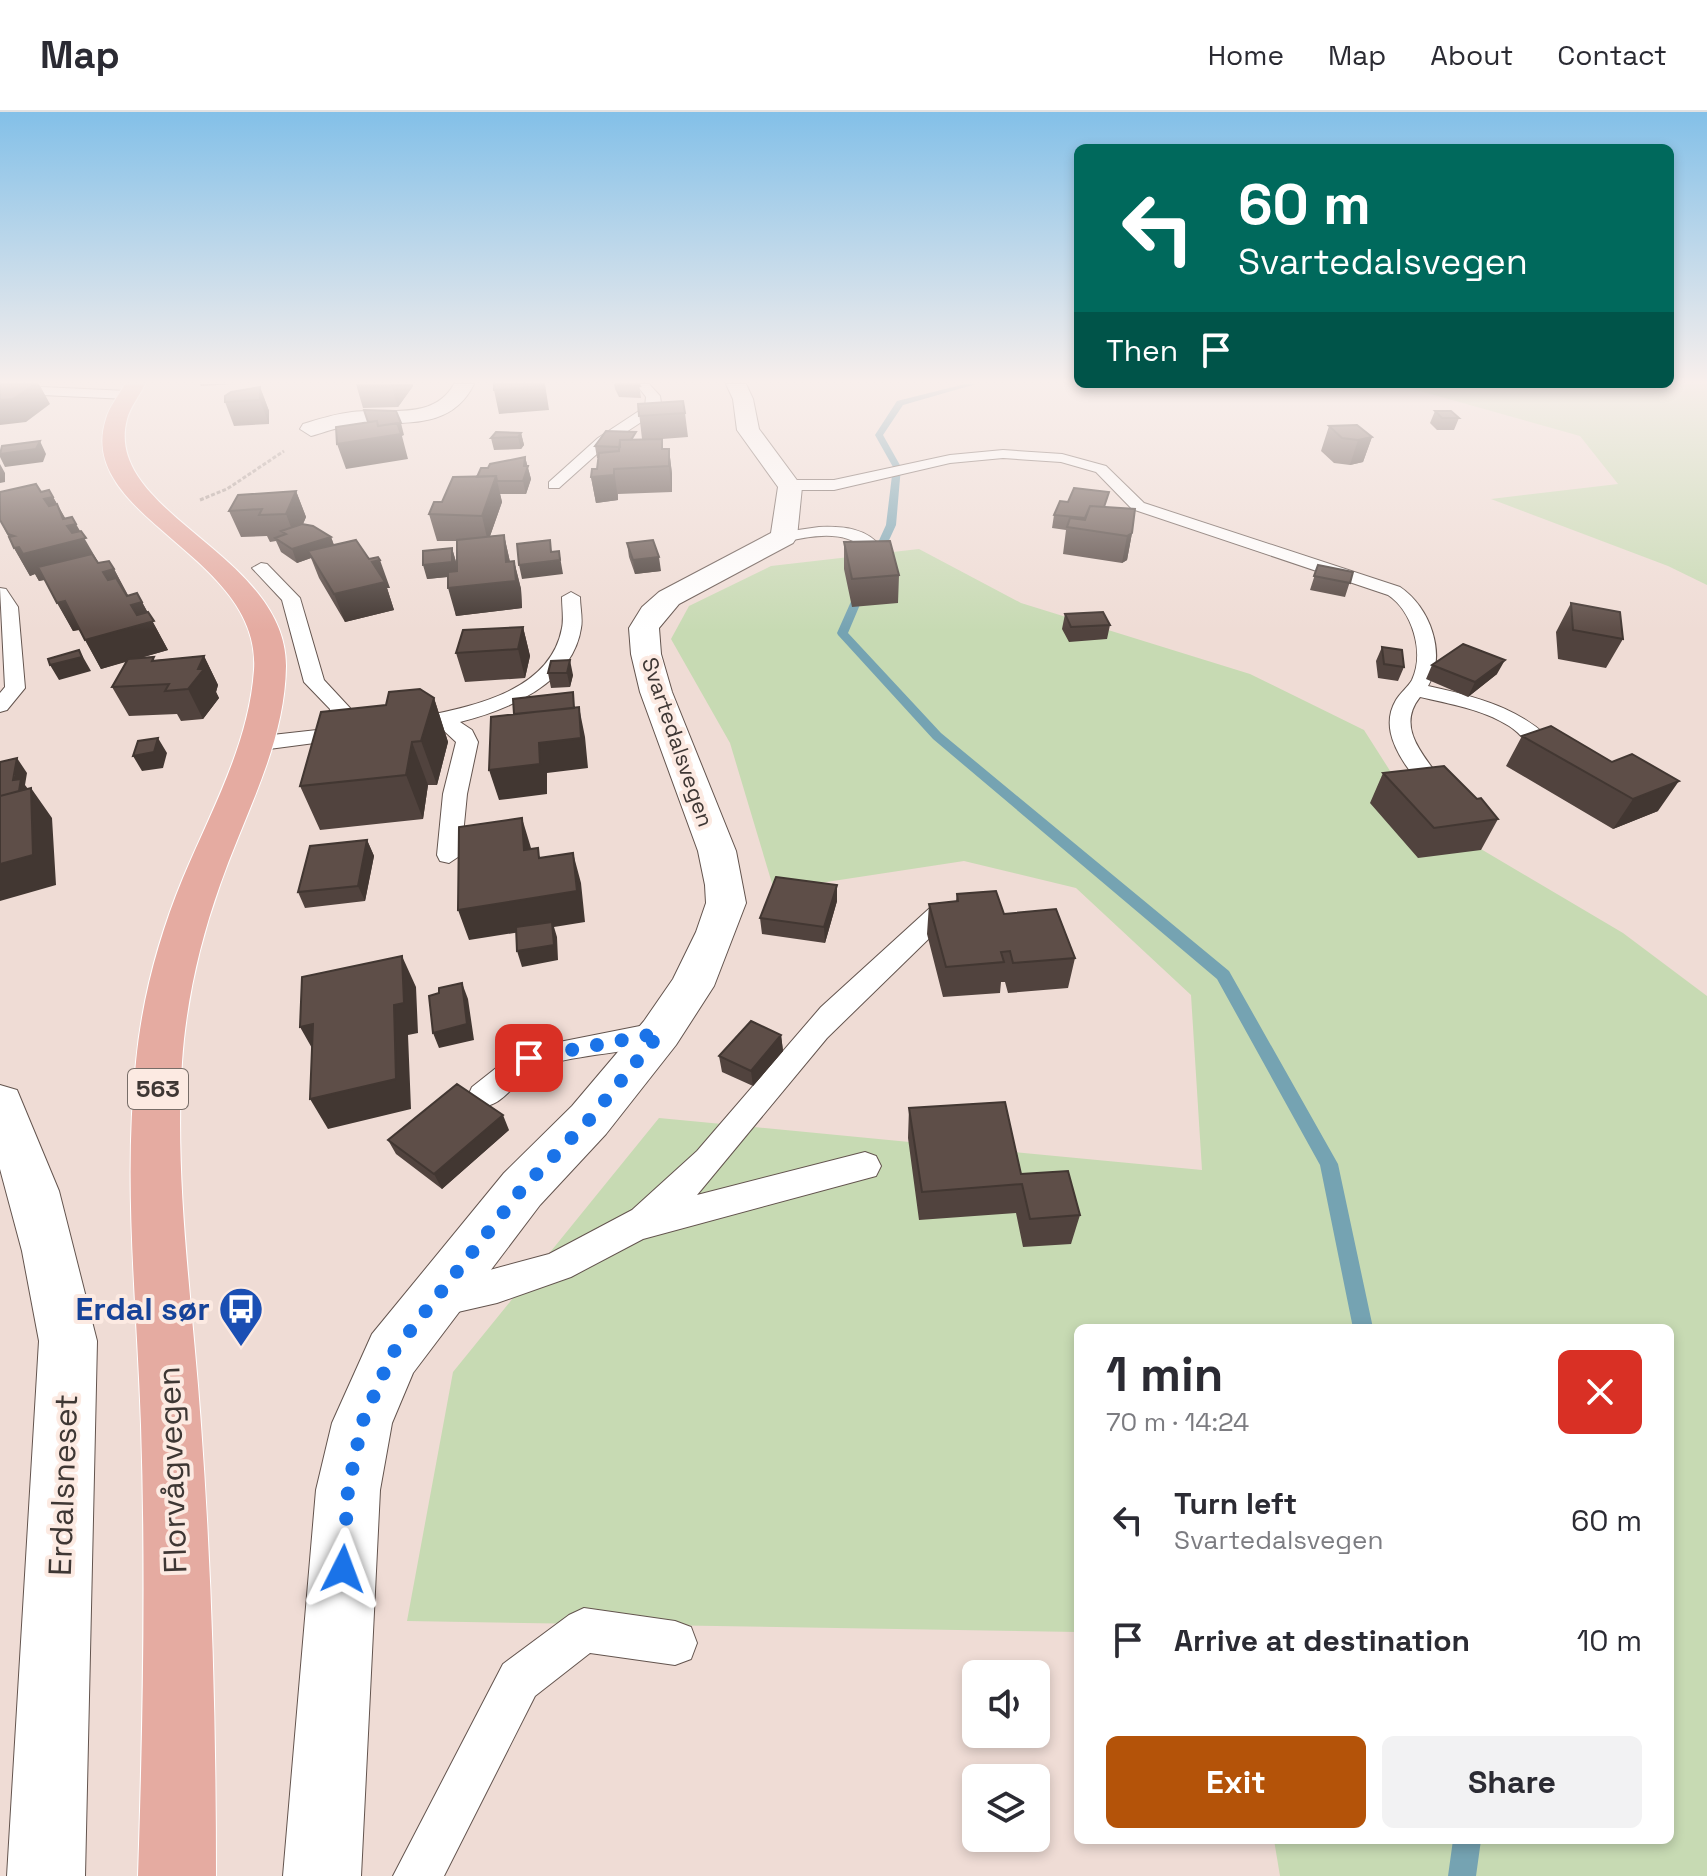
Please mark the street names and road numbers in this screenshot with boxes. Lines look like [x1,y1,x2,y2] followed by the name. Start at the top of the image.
[636,654,720,830] street label: Svartedalsvegen
[128,1069,188,1109] road number: 563
[148,1366,196,1574] street label: Florvågvegen
[40,1394,86,1576] street label: Erdalsneset

